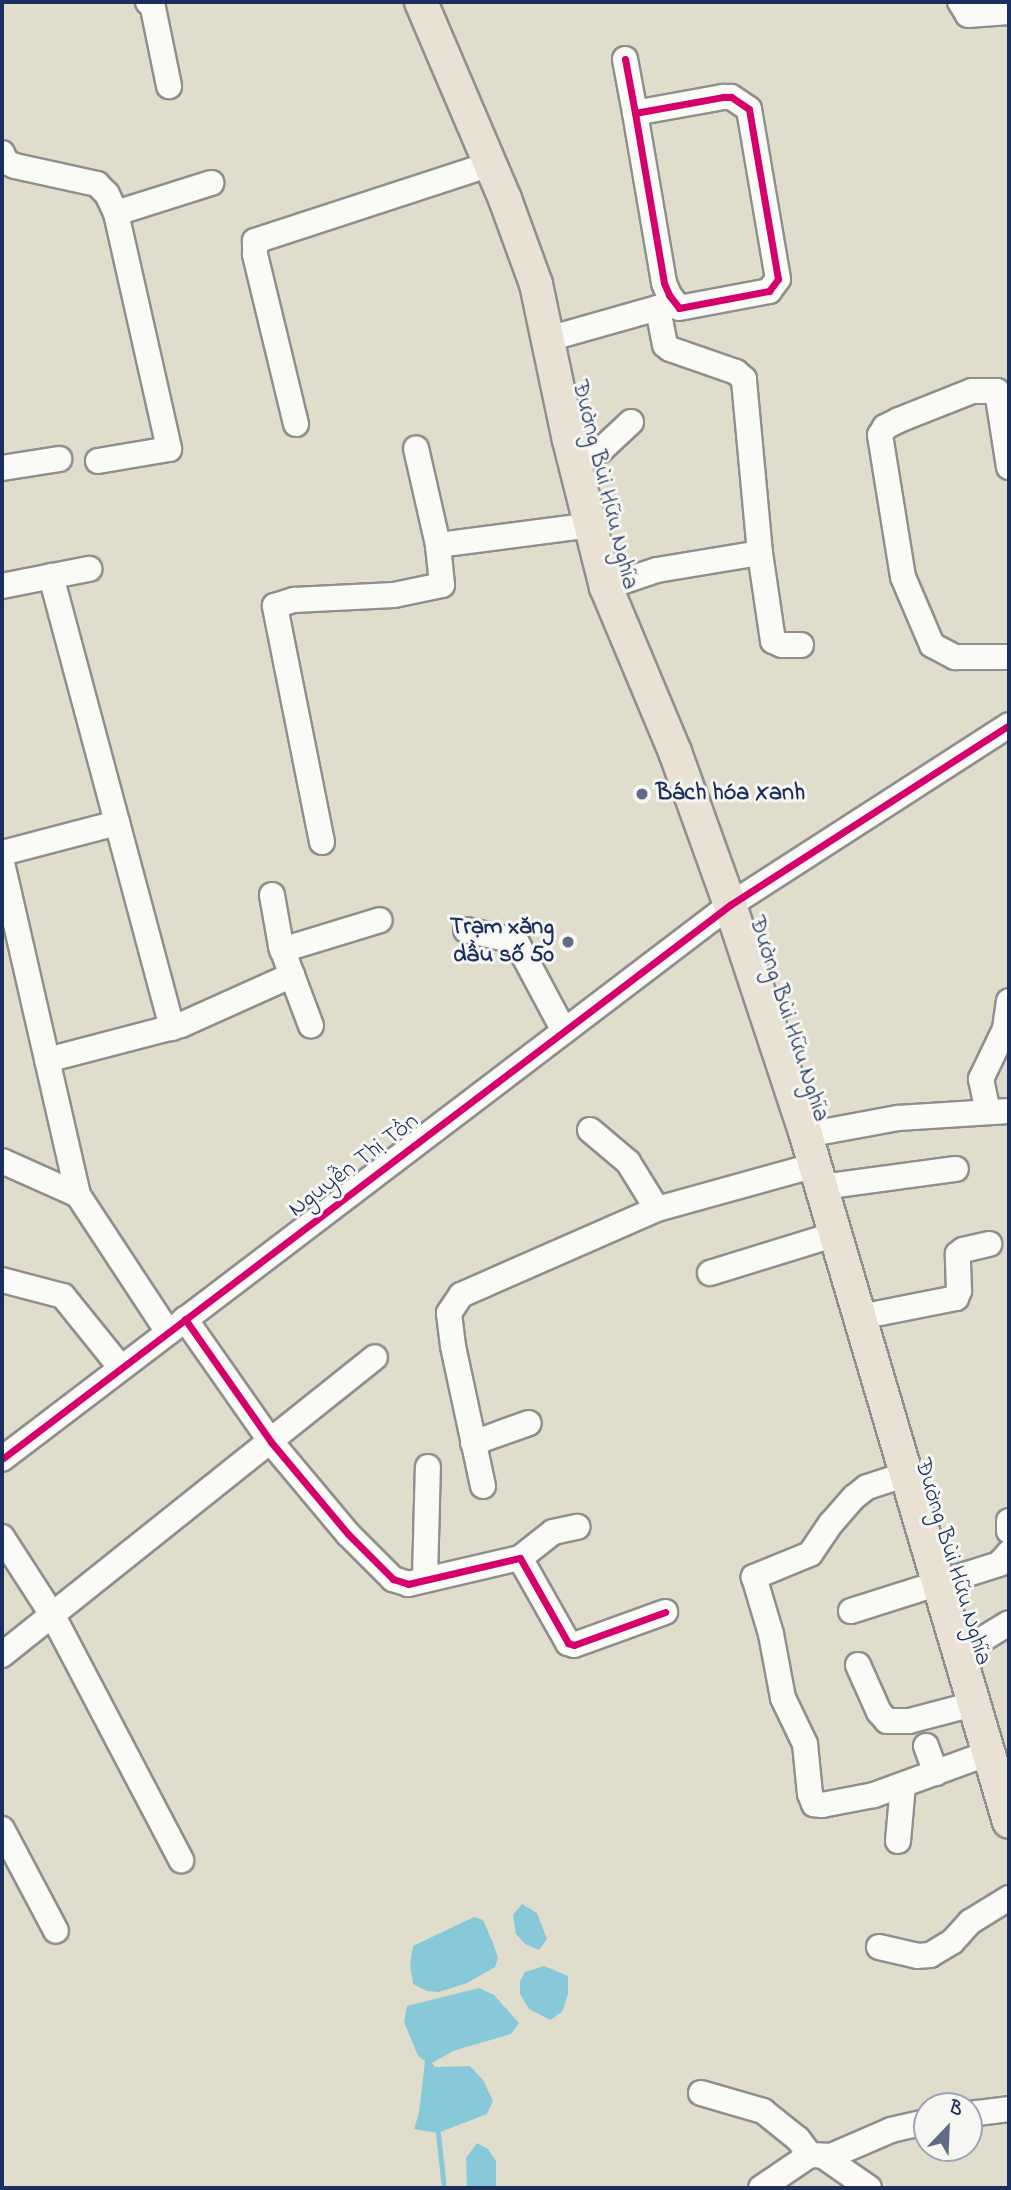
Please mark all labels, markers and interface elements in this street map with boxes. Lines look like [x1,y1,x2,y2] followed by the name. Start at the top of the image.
[564,377,644,593] street label: Đường Bùi Hữu Nghĩa
[656,780,805,808] place label: Bách hóa Xanh
[634,786,650,802] marker: Bách hóa Xanh
[741,913,835,1125] street label: Đường Bùi Hữu Nghĩa
[450,914,554,970] place label: Trạm xăng dầu số 50
[560,934,576,950] marker: Trạm xăng dầu số 50
[283,1108,425,1224] street label: Nguyễn Thị Tồn
[907,1455,997,1669] street label: Đường Bùi Hữu Nghĩa
[913,2092,983,2162] north arrow
[944,2094,967,2124] text: B

